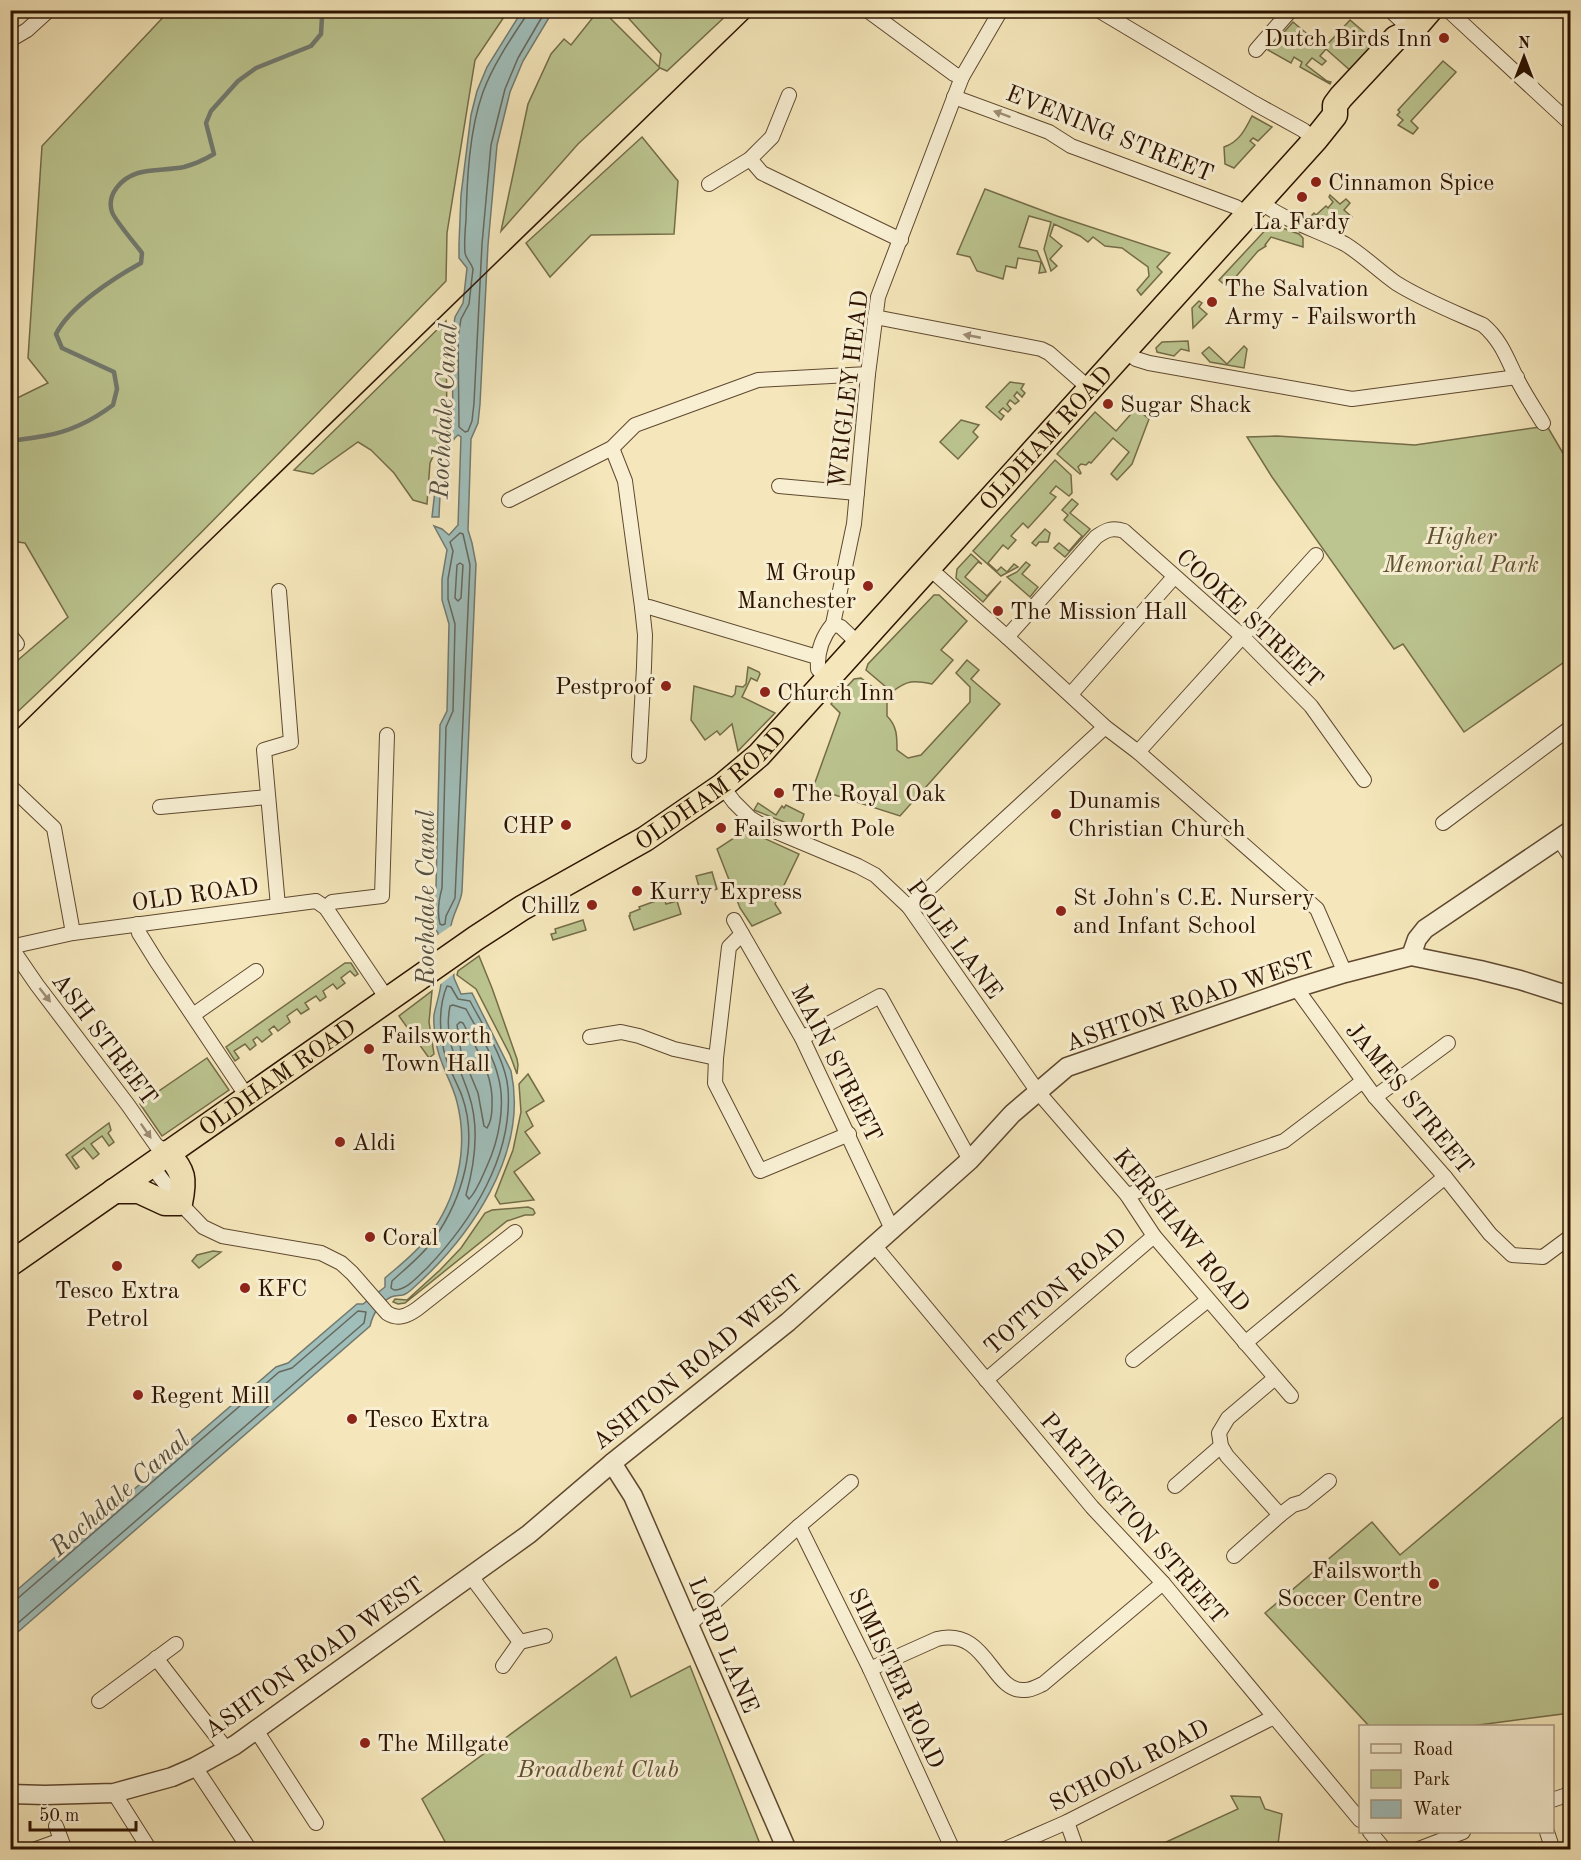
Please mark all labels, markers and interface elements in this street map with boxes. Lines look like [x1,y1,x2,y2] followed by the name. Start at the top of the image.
[1494,27,1554,87] north arrow
[1264,28,1432,52] place label: Dutch Birds Inn
[1437,31,1451,45] marker: Dutch Birds Inn
[1518,36,1531,52] text: N
[1002,82,1216,187] street label: EVENING STREET
[993,109,1011,118] one-way arrow
[1328,172,1494,196] place label: Cinnamon Spice
[1309,175,1323,189] marker: Cinnamon Spice
[1295,190,1309,204] marker: La Fardy
[1254,211,1350,235] place label: La Fardy
[1224,278,1417,330] place label: The Salvation Army - Failsworth
[826,289,874,489] street label: WRIGLEY HEAD
[1205,295,1219,309] marker: The Salvation Army - Failsworth
[427,322,463,501] water label: Rochdale Canal
[962,331,981,340] one-way arrow
[976,362,1118,516] street label: OLDHAM ROAD
[1120,394,1252,418] place label: Sugar Shack
[1101,397,1115,411] marker: Sugar Shack
[1382,526,1539,578] park label: Higher Memorial Park
[1171,546,1327,693] street label: COOKE STREET
[737,562,856,614] place label: M Group Manchester
[861,579,875,593] marker: M Group Manchester
[1010,601,1187,625] place label: The Mission Hall
[991,604,1005,618] marker: The Mission Hall
[555,676,655,700] place label: Pestproof
[659,679,673,693] marker: Pestproof
[777,682,894,706] place label: Church Inn
[758,685,772,699] marker: Church Inn
[632,723,792,856] street label: OLDHAM ROAD
[791,783,946,807] place label: The Royal Oak
[772,786,786,800] marker: The Royal Oak
[1068,790,1246,842] place label: Dunamis Christian Church
[1049,807,1063,821] marker: Dunamis Christian Church
[414,810,440,987] water label: Rochdale Canal
[503,815,554,839] place label: CHP
[559,818,573,832] marker: CHP
[733,818,895,842] place label: Failsworth Pole
[714,821,728,835] marker: Failsworth Pole
[130,875,260,917] street label: OLD ROAD
[901,876,1006,1004] street label: POLE LANE
[649,881,802,905] place label: Kurry Express
[630,884,644,898] marker: Kurry Express
[1073,887,1315,939] place label: St John's C.E. Nursery and Infant School
[521,895,580,919] place label: Chillz
[585,898,599,912] marker: Chillz
[1054,904,1068,918] marker: St John's C.E. Nursery and Infant School
[1063,949,1318,1057] street label: ASHTON ROAD WEST
[46,970,161,1111] street label: ASH STREET
[785,982,885,1146] street label: MAIN STREET
[39,987,51,1002] one-way arrow
[195,1016,361,1142] street label: OLDHAM ROAD
[1340,1019,1477,1180] street label: JAMES STREET
[381,1025,492,1077] place label: Failsworth Town Hall
[362,1042,376,1056] marker: Failsworth Town Hall
[140,1123,151,1139] one-way arrow
[352,1132,396,1156] place label: Aldi
[333,1135,347,1149] marker: Aldi
[1108,1145,1253,1317] street label: KERSHAW ROAD
[981,1224,1132,1361] street label: TOTTON ROAD
[382,1227,438,1251] place label: Coral
[363,1230,377,1244] marker: Coral
[110,1259,124,1273] marker: Tesco Extra Petrol
[589,1272,808,1455] street label: ASHTON ROAD WEST
[257,1278,307,1302] place label: KFC
[54,1280,180,1332] place label: Tesco Extra Petrol
[238,1281,252,1295] marker: KFC
[150,1385,270,1409] place label: Regent Mill
[131,1388,145,1402] marker: Regent Mill
[364,1409,489,1433] place label: Tesco Extra
[1035,1409,1230,1629] street label: PARTINGTON STREET
[345,1412,359,1426] marker: Tesco Extra
[45,1427,196,1563] water label: Rochdale Canal
[1277,1560,1422,1612] place label: Failsworth Soccer Centre
[201,1574,429,1744] street label: ASHTON ROAD WEST
[683,1574,762,1717] street label: LORD LANE
[1427,1577,1441,1591] marker: Failsworth Soccer Centre
[843,1585,947,1773] street label: SIMISTER ROAD
[1046,1716,1214,1817] street label: SCHOOL ROAD
[1359,1725,1554,1833] legend
[377,1733,509,1757] place label: The Millgate
[358,1736,372,1750] marker: The Millgate
[1413,1741,1453,1759] text: Road
[516,1759,679,1783] park label: Broadbent Club
[1413,1771,1450,1789] text: Park
[30,1794,136,1832] scale bar
[1413,1801,1462,1819] text: Water
[39,1807,79,1825] text: 50 m

